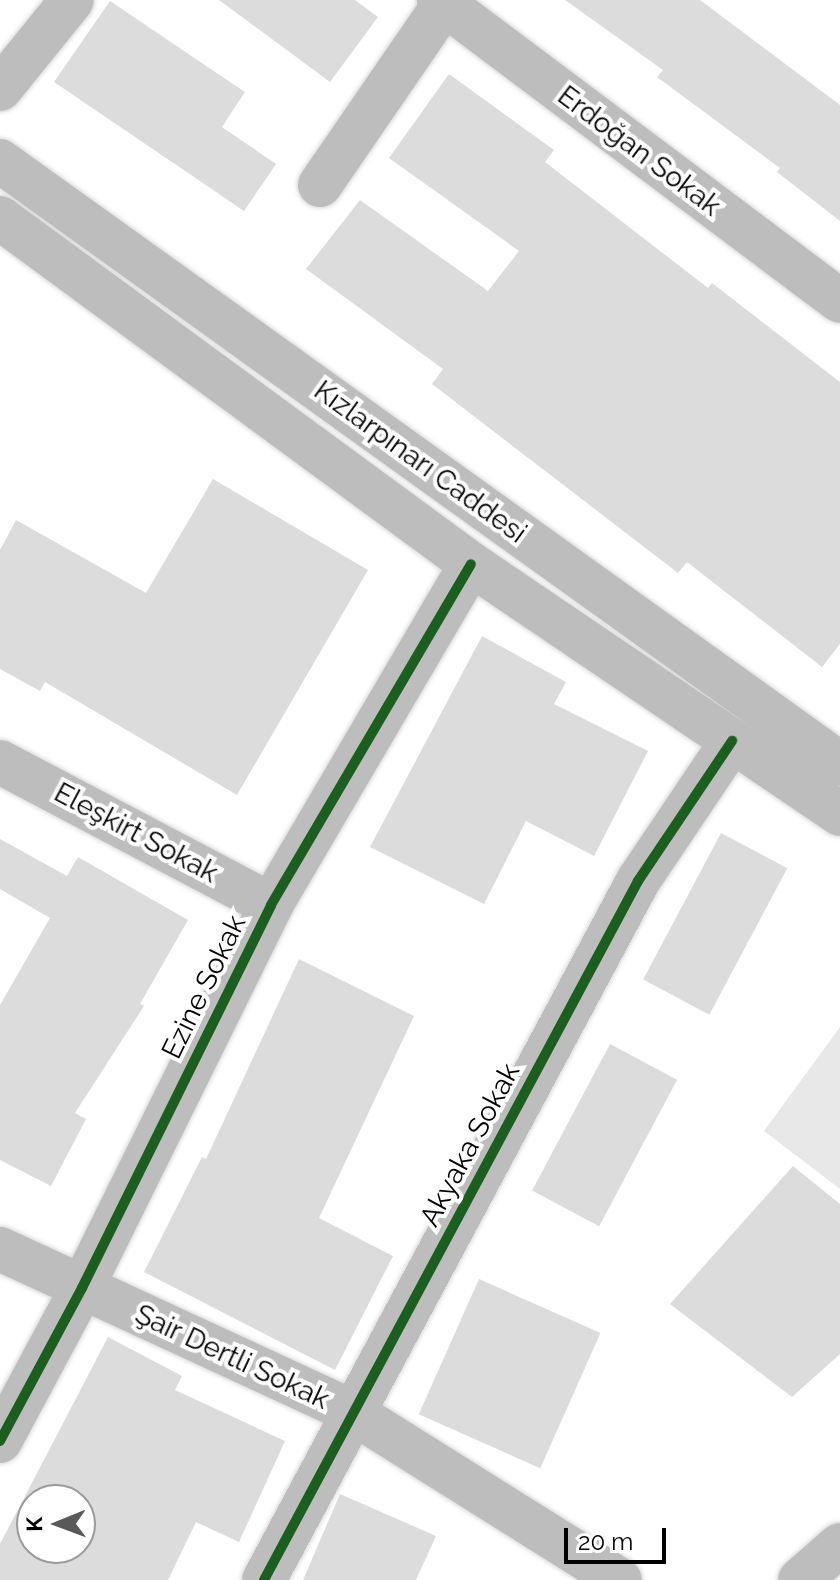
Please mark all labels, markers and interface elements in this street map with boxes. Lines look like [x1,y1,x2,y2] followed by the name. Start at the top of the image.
[551,79,727,223] street label: Erdoğan Sokak
[307,374,533,550] street label: Kızlarpınarı Caddesi
[48,776,224,890] street label: Eleşkirt Sokak
[155,910,253,1064] street label: Ezine Sokak
[413,1058,527,1232] street label: Akyaka Sokak
[130,1297,334,1417] street label: Şair Dertli Sokak
[16,1484,96,1564] north arrow
[568,1512,670,1562] scale bar
[21,1517,47,1532] text: K
[578,1527,633,1556] text: 20 m

